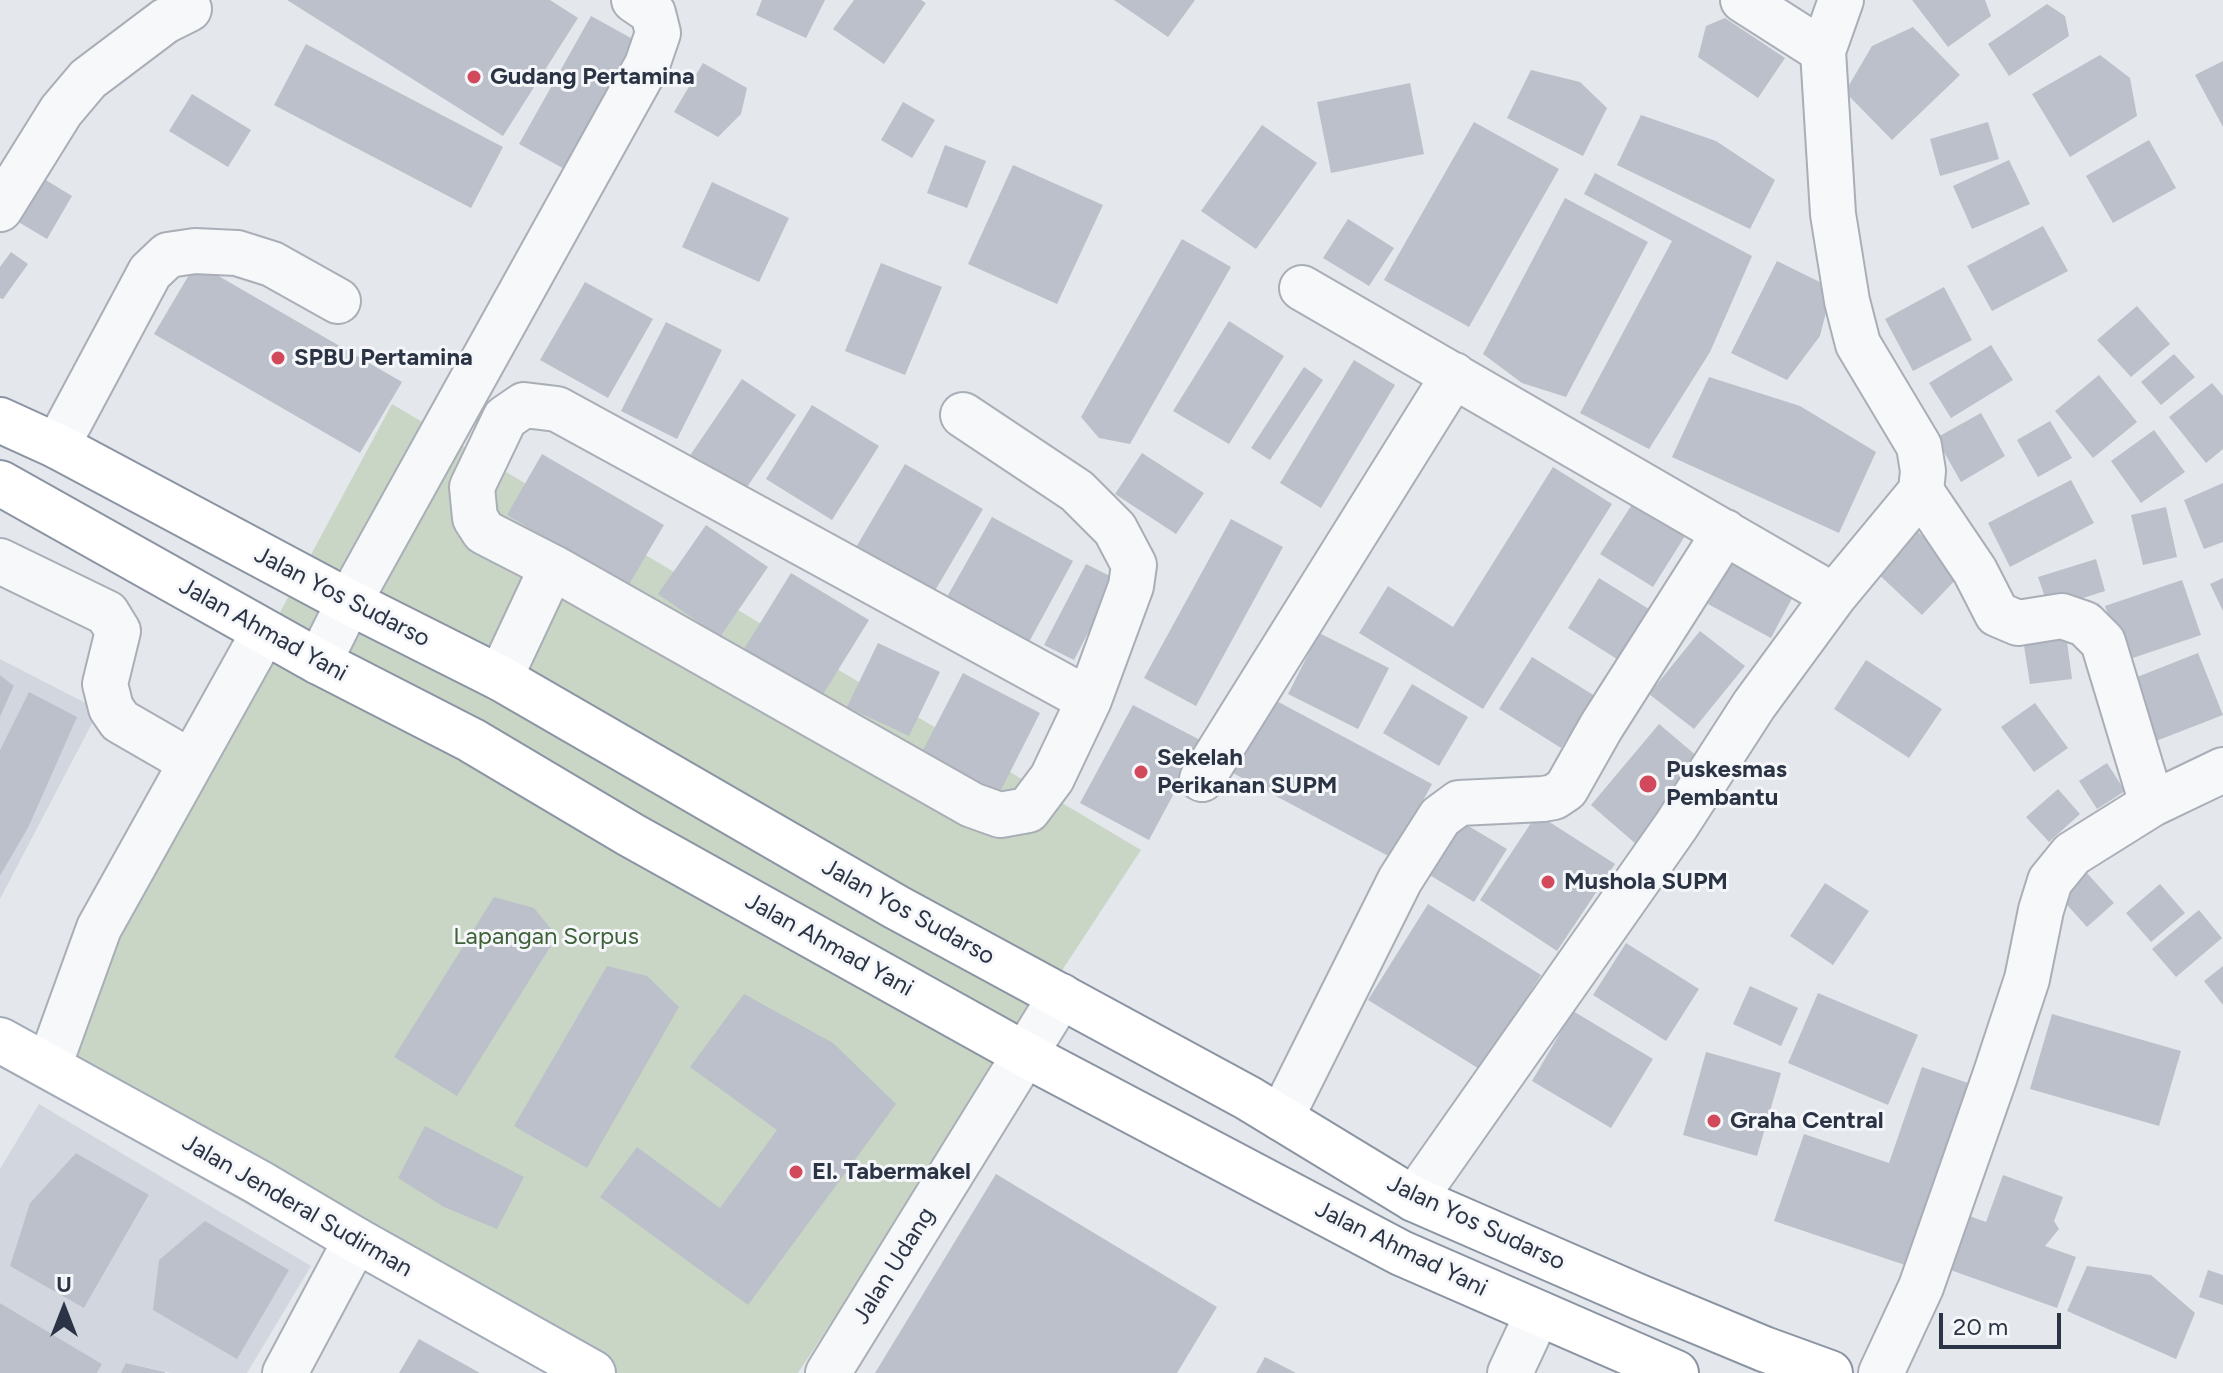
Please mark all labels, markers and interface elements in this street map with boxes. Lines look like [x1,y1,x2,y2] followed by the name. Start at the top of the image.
[490,63,695,91] place label: Gudang Pertamina
[465,68,483,86] marker: Gudang Pertamina
[294,344,473,372] place label: SPBU Pertamina
[269,349,287,367] marker: SPBU Pertamina
[249,540,435,654] street label: Jalan Yos Sudarso
[174,572,352,688] street label: Jalan Ahmad Yani
[1157,744,1337,800] place label: Sekelah Perikanan SUPM
[1666,756,1787,812] place label: Puskesmas Pembantu
[1132,763,1150,781] marker: Sekelah Perikanan SUPM
[1637,773,1659,795] marker: Puskesmas Pembantu
[817,853,999,971] street label: Jalan Yos Sudarso
[1564,868,1728,896] place label: Mushola SUPM
[1539,873,1557,891] marker: Mushola SUPM
[740,887,918,1003] street label: Jalan Ahmad Yani
[453,923,639,951] park label: Lapangan Sorpus
[1730,1107,1884,1135] place label: Graha Central
[1705,1112,1723,1130] marker: Graha Central
[177,1128,417,1284] street label: Jalan Jenderal Sudirman
[812,1158,971,1186] place label: El. Tabermakel
[787,1163,805,1181] marker: El. Tabermakel
[1382,1169,1570,1277] street label: Jalan Yos Sudarso
[1310,1195,1492,1303] street label: Jalan Ahmad Yani
[847,1202,941,1330] street label: Jalan Udang
[24,1269,104,1349] north arrow
[56,1271,72,1298] text: U
[1943,1297,2065,1347] scale bar
[1953,1312,2008,1341] text: 20 m

